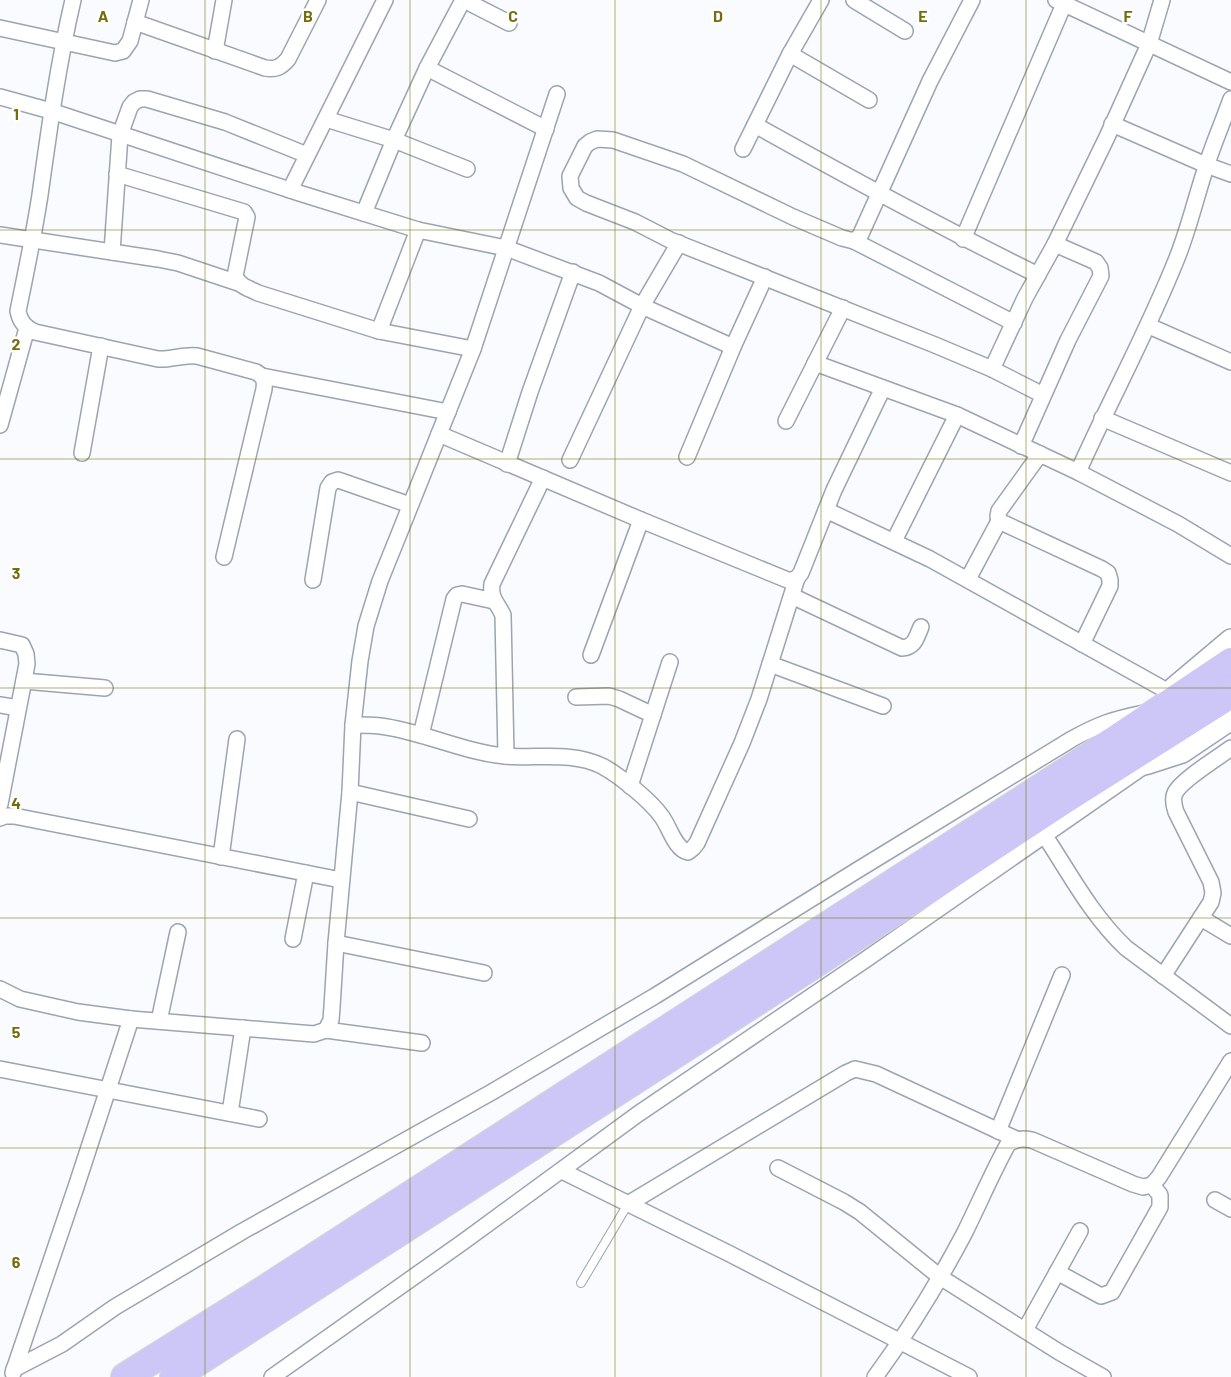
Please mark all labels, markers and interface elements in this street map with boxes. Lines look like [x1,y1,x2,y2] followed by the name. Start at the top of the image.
[98,6,109,25] text: A
[303,6,313,25] text: B
[508,6,518,25] text: C
[713,6,723,25] text: D
[918,6,928,25] text: E
[1124,6,1133,25] text: F
[13,104,19,123] text: 1
[12,334,21,353] text: 2
[12,563,20,582] text: 3
[11,793,21,812] text: 4
[12,1022,21,1041] text: 5
[12,1252,21,1271] text: 6

